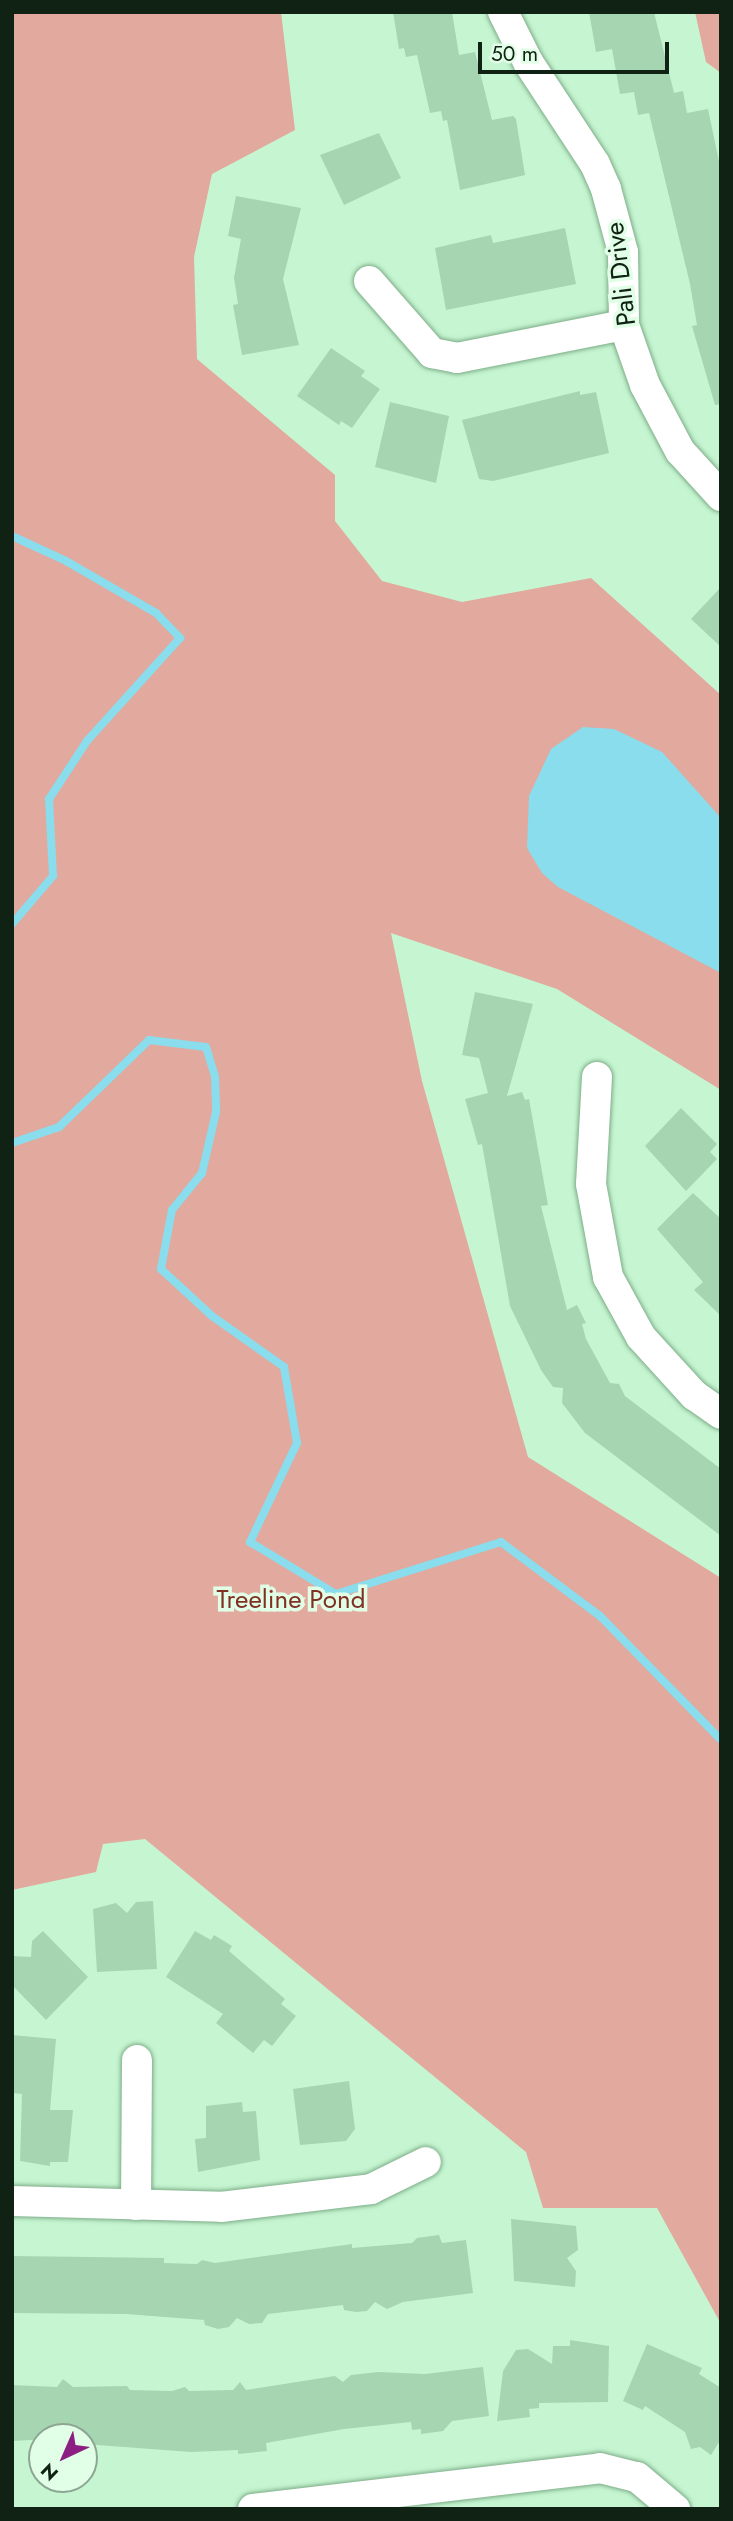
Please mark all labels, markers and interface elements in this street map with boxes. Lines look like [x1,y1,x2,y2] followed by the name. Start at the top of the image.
[481,28,672,72] scale bar
[491,39,538,69] text: 50 m
[599,220,643,328] street label: Pali Drive
[216,1584,366,1616] park label: Treeline Pond
[28,2423,98,2493] north arrow
[35,2457,64,2487] text: N

